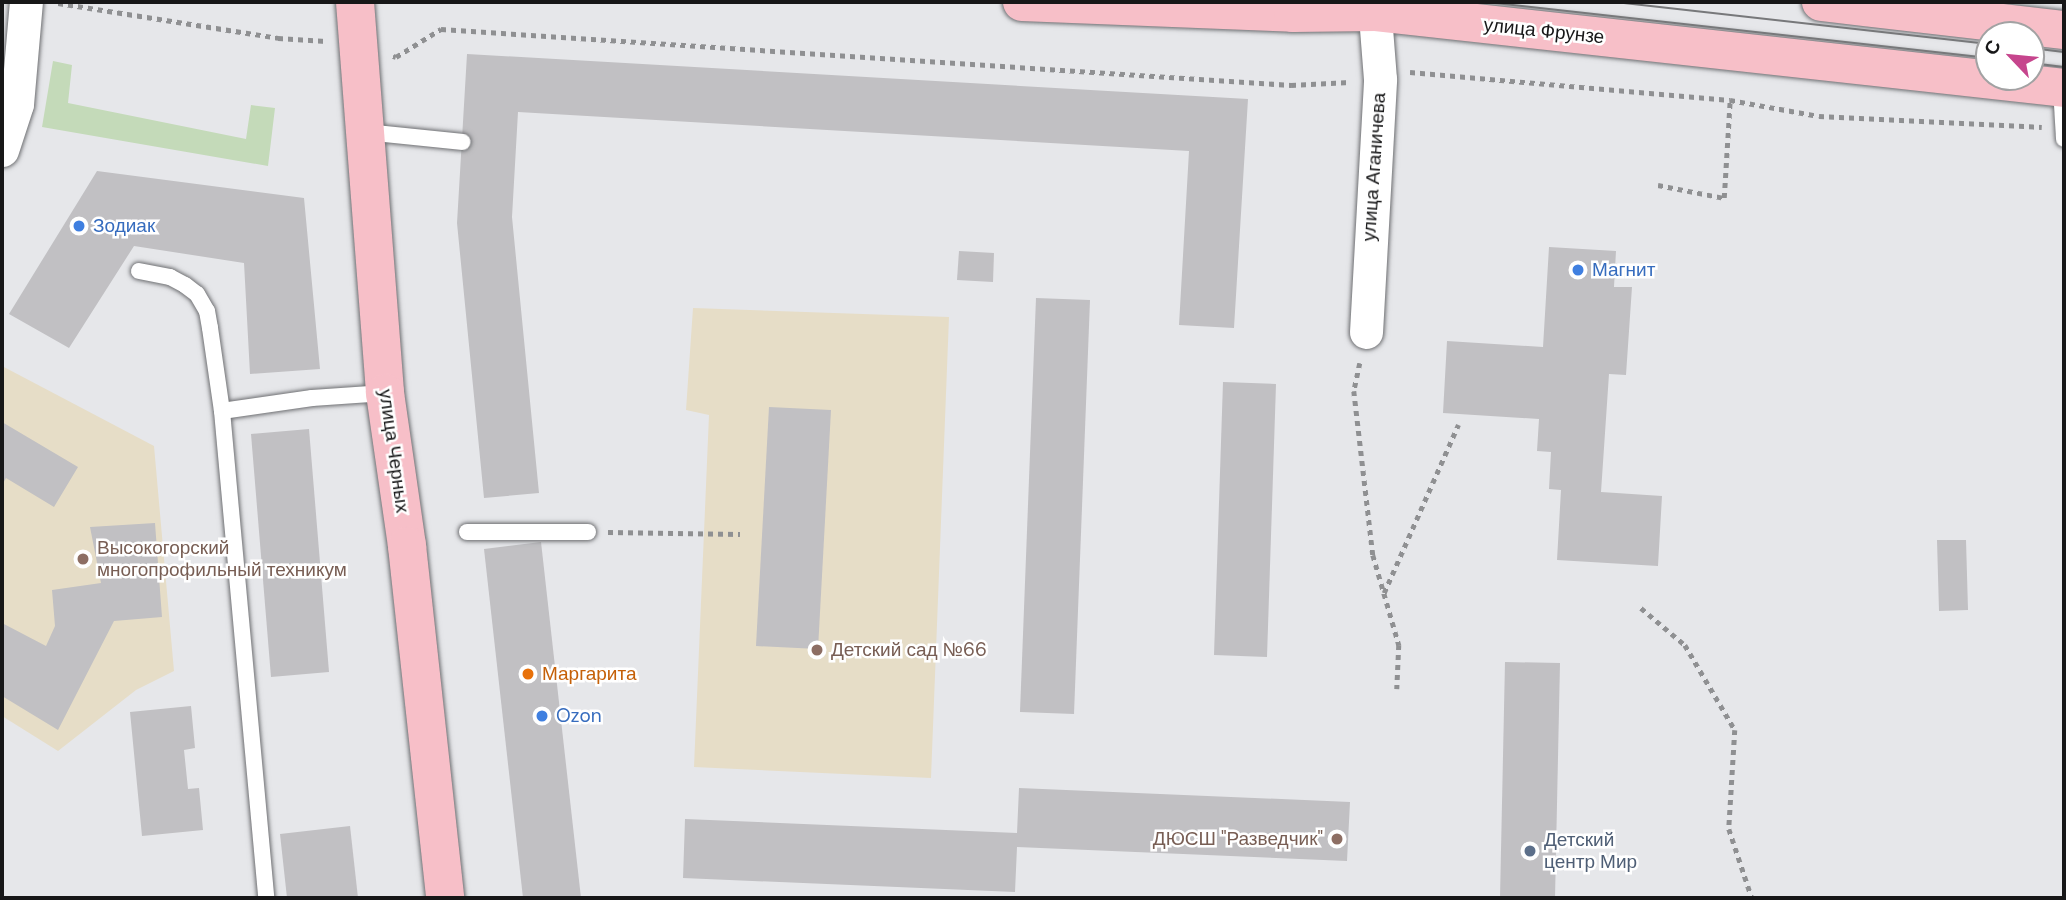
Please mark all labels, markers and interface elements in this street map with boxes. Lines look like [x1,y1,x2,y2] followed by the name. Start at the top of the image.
[1483,13,1605,49] street label: улица Фрунзе
[1975,21,2045,91] north arrow
[1978,36,2007,59] text: С
[1357,92,1391,242] street label: улица Аганичева
[93,215,155,237] place label: Зодиак
[71,218,87,234] marker: Зодиак
[1592,259,1655,281] place label: Магнит
[1570,262,1586,278] marker: Магнит
[374,388,414,514] street label: улица Черных
[97,537,347,581] place label: Высокогорский многопрофильный техникум
[75,551,91,567] marker: Высокогорский многопрофильный техникум
[831,639,987,661] place label: Детский сад №66
[809,642,825,658] marker: Детский сад №66
[542,663,636,685] place label: Маргарита
[520,666,536,682] marker: Маргарита
[556,705,602,727] place label: Ozon
[534,708,550,724] marker: Ozon
[1153,828,1323,850] place label: ДЮСШ "Разведчик"
[1544,829,1637,873] place label: Детский центр Мир
[1329,831,1345,847] marker: ДЮСШ "Разведчик"
[1522,843,1538,859] marker: Детский центр Мир

